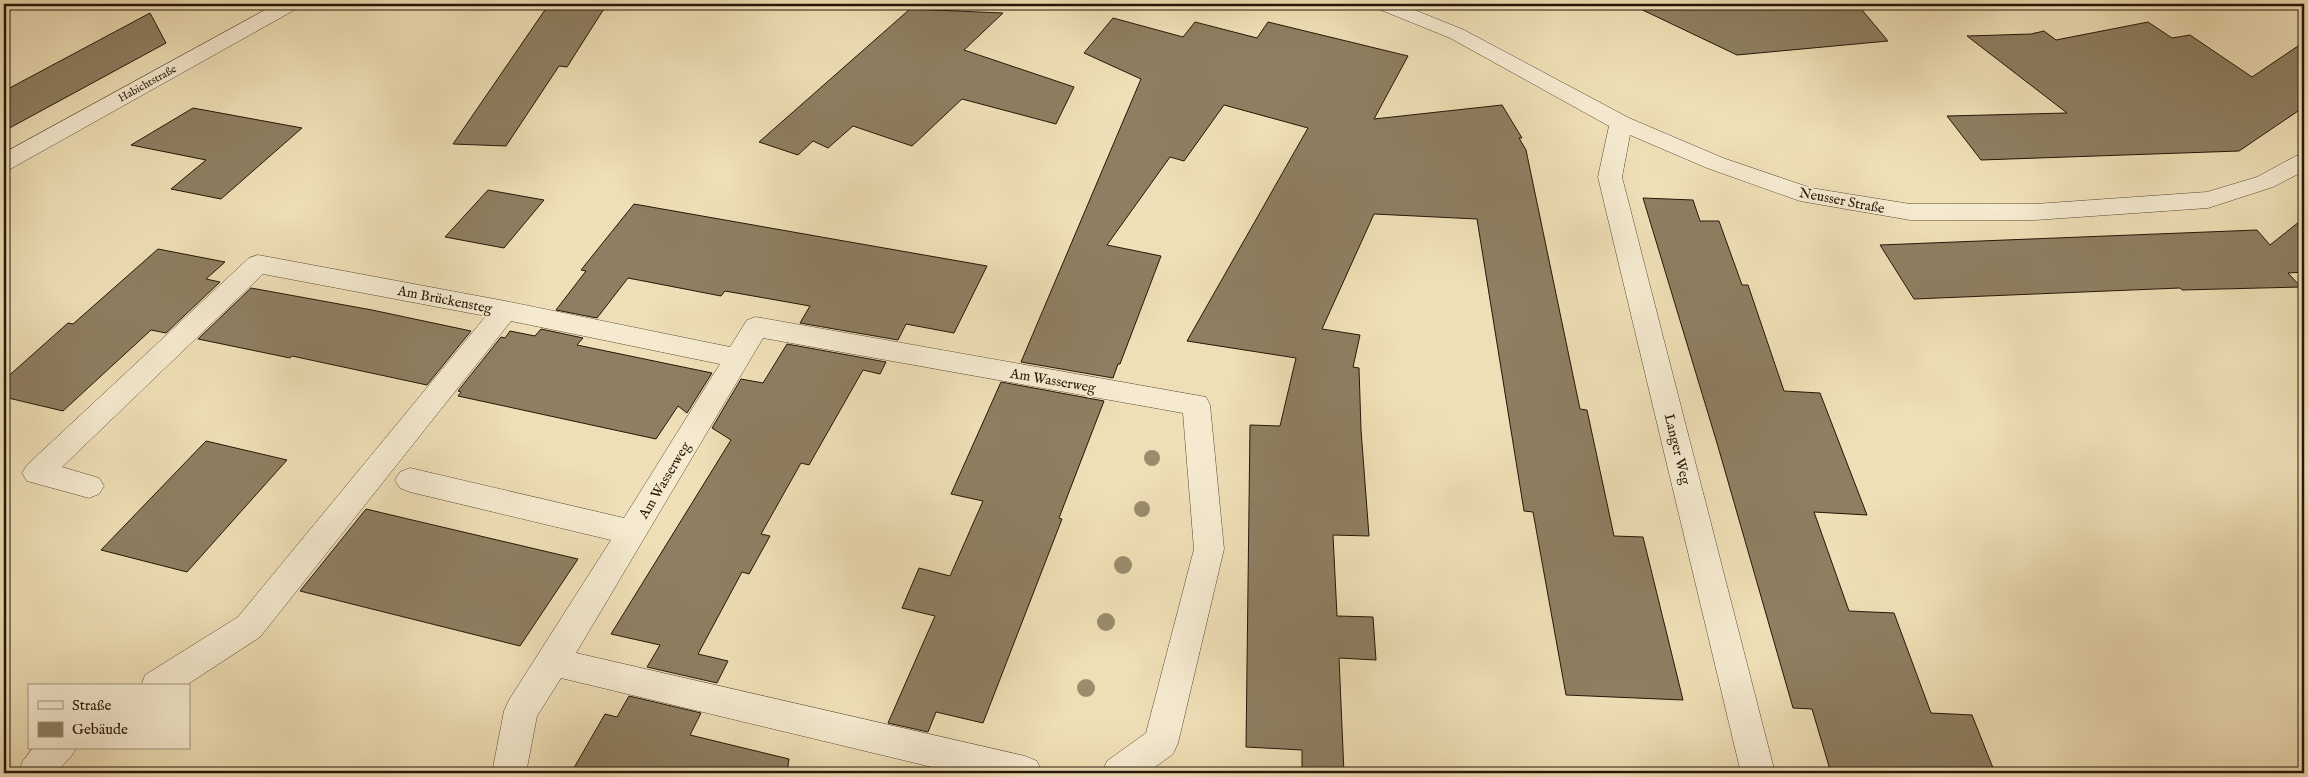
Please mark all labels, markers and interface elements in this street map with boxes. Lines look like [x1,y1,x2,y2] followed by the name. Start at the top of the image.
[116,62,179,106] street label: Habichtstraße
[1798,184,1887,218] street label: Neusser Straße
[395,282,494,318] street label: Am Brückensteg
[1008,364,1097,397] street label: Am Wasserweg
[1660,412,1695,487] street label: Langer Weg
[634,438,695,523] street label: Am Wasserweg
[28,684,190,750] legend
[72,696,112,715] text: Straße
[72,720,128,739] text: Gebäude

